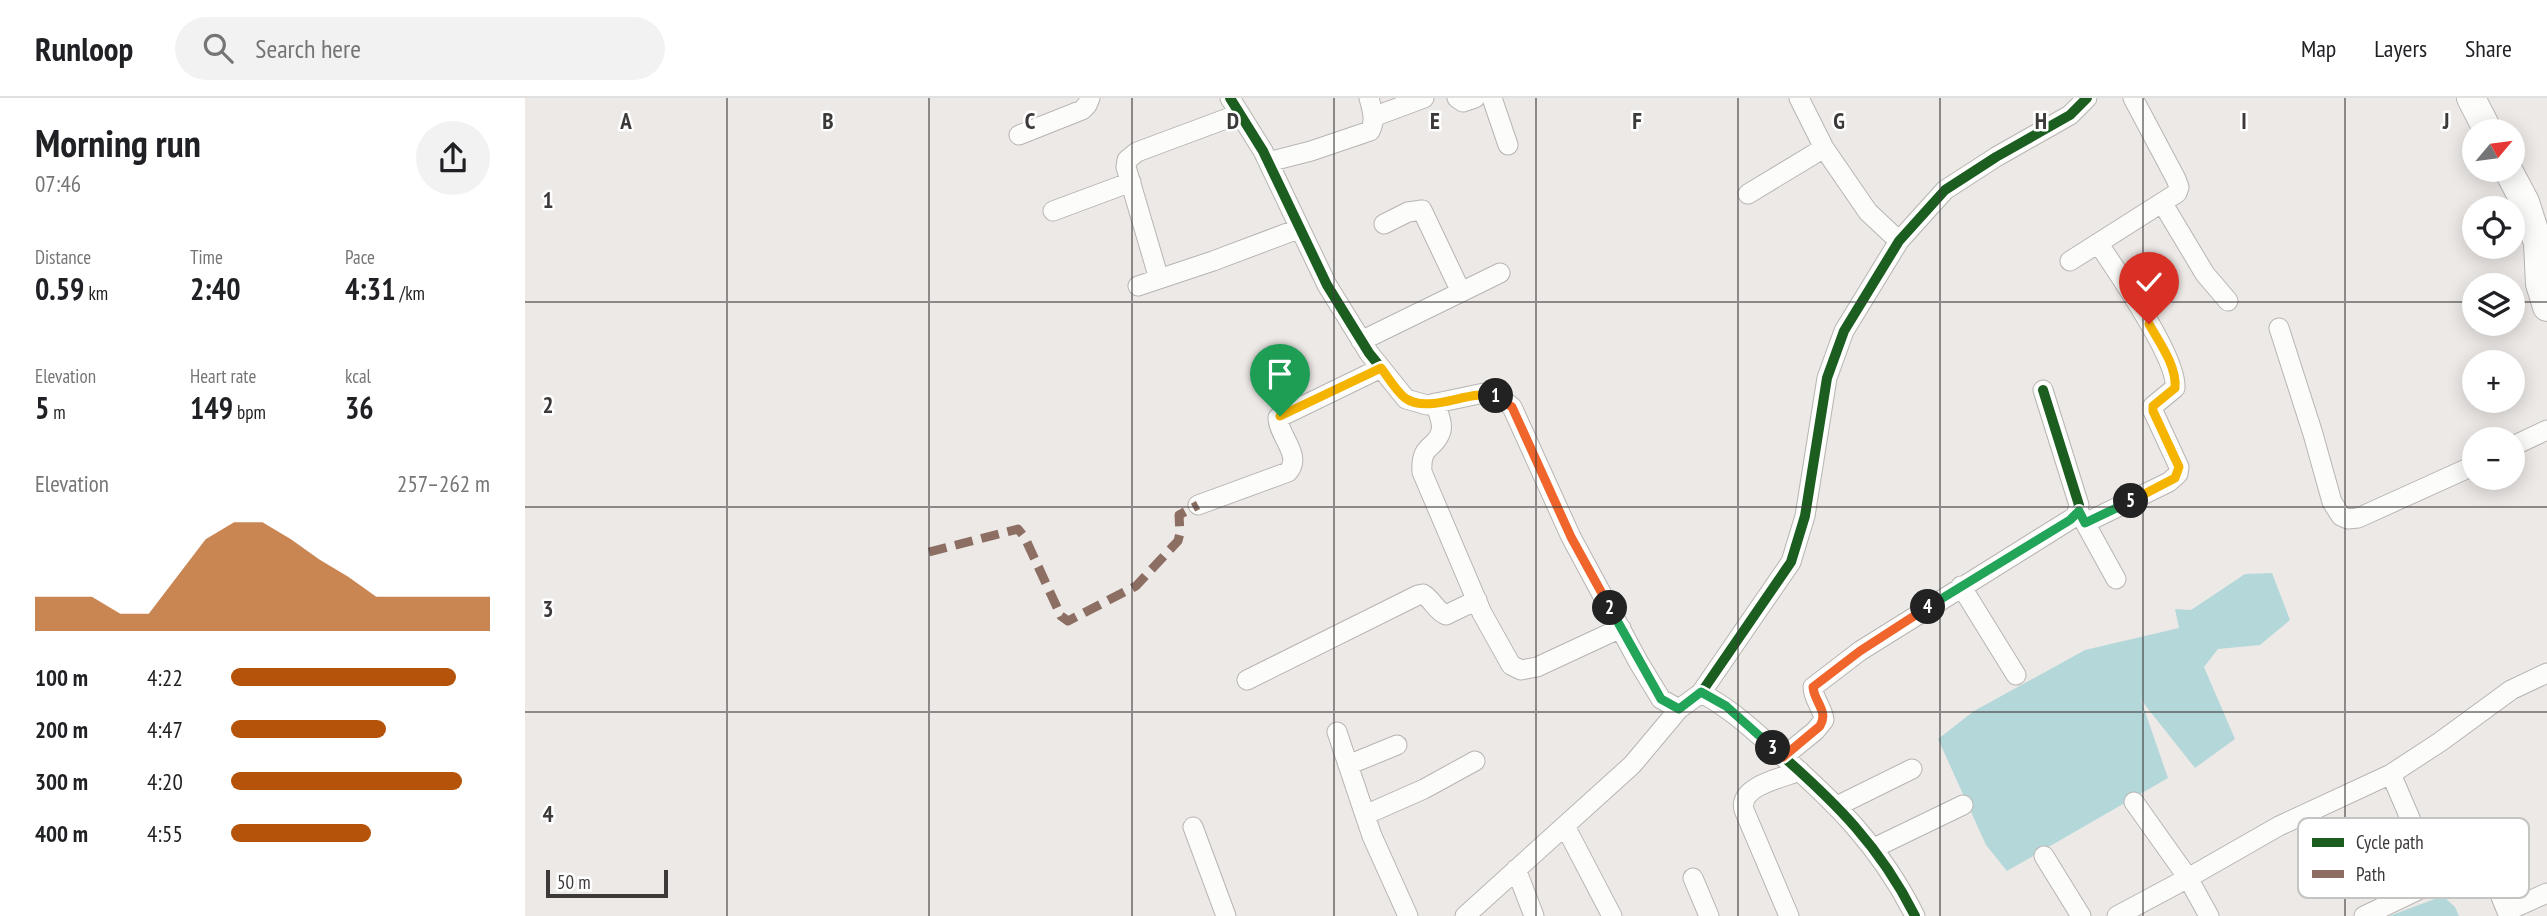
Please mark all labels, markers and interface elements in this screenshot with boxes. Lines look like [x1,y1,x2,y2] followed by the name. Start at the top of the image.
[175,17,665,80] search box
[35,27,133,70] text: Runloop
[199,29,237,67] icon: search
[255,32,361,65] text: Search here
[2301,33,2336,64] text: Map
[2374,33,2427,64] text: Layers
[2465,33,2512,64] text: Share
[619,106,632,135] text: A
[822,106,834,135] text: B
[1025,106,1036,135] text: C
[1227,106,1239,135] text: D
[1430,106,1440,135] text: E
[1632,106,1642,135] text: F
[1833,106,1845,135] text: G
[2035,106,2047,135] text: H
[2241,106,2247,135] text: I
[2442,106,2449,135] text: J
[35,118,201,167] text: Morning run
[2462,119,2525,182] north arrow
[2462,119,2525,490] map controls
[416,121,490,195] button: share
[35,169,81,198] text: 07:46
[543,185,554,214] text: 1
[2462,196,2525,259] button: locate
[35,245,91,269] text: Distance
[190,245,223,269] text: Time
[345,245,375,269] text: Pace
[2119,252,2179,324] pin
[2130,263,2168,301] icon: check
[35,269,84,308] text: 0.59
[190,269,241,308] text: 2:40
[345,269,396,308] text: 4:31
[2462,273,2525,336] button: layers
[84,281,108,305] text: km
[396,281,425,305] text: /km
[1250,344,1310,416] pin
[2462,350,2525,413] button: +
[1261,355,1299,393] icon: arrive
[35,364,96,388] text: Elevation
[190,364,256,388] text: Heart rate
[345,364,371,388] text: kcal
[1479,378,1513,414] pin: 1
[1491,383,1500,407] text: 1
[35,388,49,427] text: 5
[190,388,233,427] text: 149
[345,388,374,427] text: 36
[543,390,554,419] text: 2
[49,400,66,424] text: m
[233,400,266,424] text: bpm
[2462,427,2525,490] button: −
[35,469,109,498] text: Elevation
[397,469,490,498] text: 257–262 m
[2113,484,2149,518] pin: 5
[2126,488,2135,512] text: 5
[1911,589,1945,624] pin: 4
[1593,590,1627,626] pin: 2
[543,594,554,623] text: 3
[1923,594,1932,618] text: 4
[1605,595,1614,619] text: 2
[35,663,88,692] text: 100 m
[147,663,183,692] text: 4:22
[35,715,88,744] text: 200 m
[147,715,183,744] text: 4:47
[1755,730,1791,766] pin: 3
[1768,735,1777,759] text: 3
[35,767,88,796] text: 300 m
[147,767,183,796] text: 4:20
[543,799,554,828] text: 4
[2298,818,2529,898] legend
[35,819,88,848] text: 400 m
[147,819,183,848] text: 4:55
[2356,830,2424,854] text: Cycle path
[2356,862,2385,886] text: Path
[546,867,669,899] scale bar
[557,870,591,894] text: 50 m

